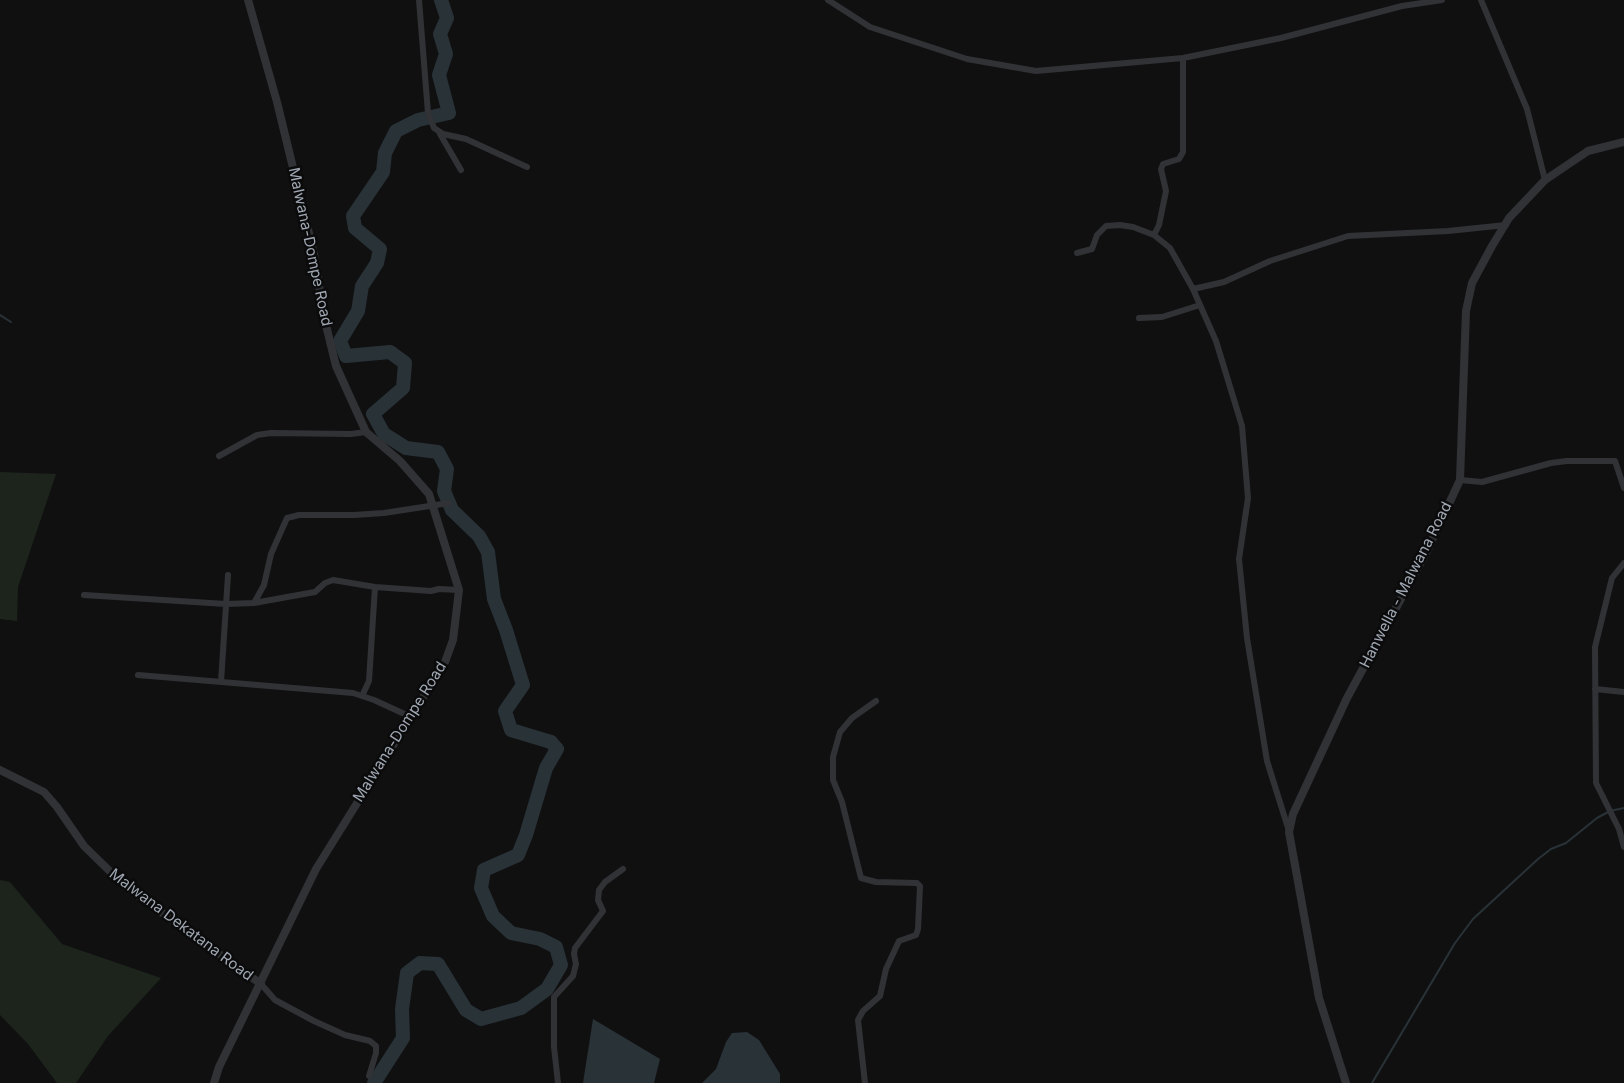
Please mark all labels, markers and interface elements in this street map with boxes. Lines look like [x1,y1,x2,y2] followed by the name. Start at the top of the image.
[284,166,336,328] street label: Malwana-Dompe Road
[1356,499,1456,671] street label: Hanwella - Malwana Road
[350,659,450,805] street label: Malwana-Dompe Road
[106,865,256,985] street label: Malwana Dekatana Road

